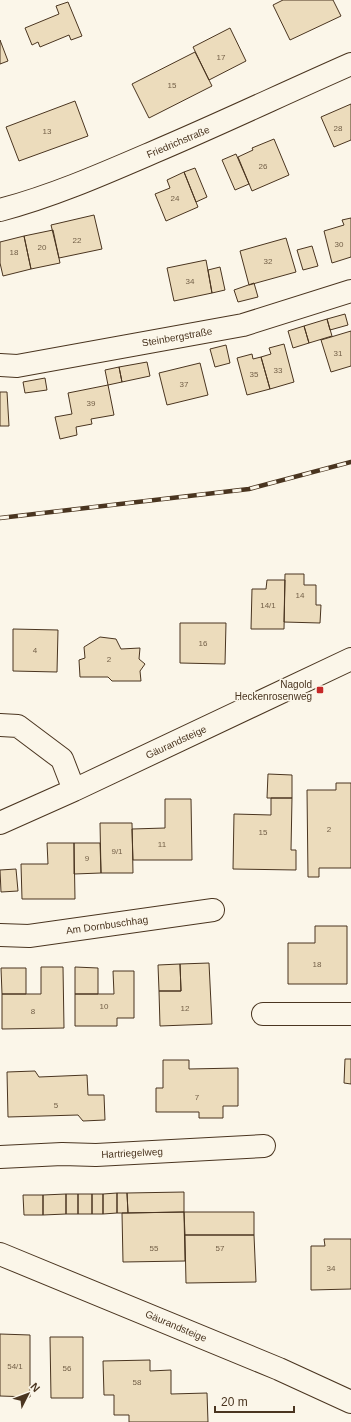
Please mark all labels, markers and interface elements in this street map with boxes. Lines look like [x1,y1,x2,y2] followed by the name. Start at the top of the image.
[217,53,226,62] house number: 17
[168,81,177,90] house number: 15
[145,124,211,160] street label: Friedrichstraße
[334,124,343,133] house number: 28
[43,127,52,136] house number: 13
[259,162,268,171] house number: 26
[171,194,180,203] house number: 24
[73,236,82,245] house number: 22
[335,240,344,249] house number: 30
[38,243,47,252] house number: 20
[10,248,19,257] house number: 18
[264,257,273,266] house number: 32
[186,277,195,286] house number: 34
[141,325,213,349] street label: Steinbergstraße
[334,349,343,358] house number: 31
[274,366,283,375] house number: 33
[250,370,259,379] house number: 35
[180,380,189,389] house number: 37
[87,399,96,408] house number: 39
[296,591,305,600] house number: 14
[260,601,276,610] house number: 14/1
[199,639,208,648] house number: 16
[33,646,38,655] house number: 4
[107,655,112,664] house number: 2
[235,679,312,702] place label: Nagold Heckenrosenweg
[315,685,325,695] marker: Nagold Heckenrosenweg
[144,723,208,761] street label: Gäurandsteige
[327,825,332,834] house number: 2
[259,828,268,837] house number: 15
[158,840,167,849] house number: 11
[111,847,123,856] house number: 9/1
[85,854,90,863] house number: 9
[65,914,149,936] street label: Am Dornbuschhag
[313,960,322,969] house number: 18
[100,1002,109,1011] house number: 10
[181,1004,190,1013] house number: 12
[31,1007,36,1016] house number: 8
[195,1093,200,1102] house number: 7
[54,1101,59,1110] house number: 5
[101,1146,163,1160] street label: Hartriegelweg
[150,1244,159,1253] house number: 55
[216,1244,225,1253] house number: 57
[327,1264,336,1273] house number: 34
[144,1308,209,1344] street label: Gäurandsteige
[7,1362,23,1371] house number: 54/1
[63,1364,72,1373] house number: 56
[8,1374,48,1414] north arrow
[133,1378,142,1387] house number: 58
[28,1380,43,1394] text: N
[215,1388,294,1414] scale bar
[221,1395,248,1409] text: 20 m

